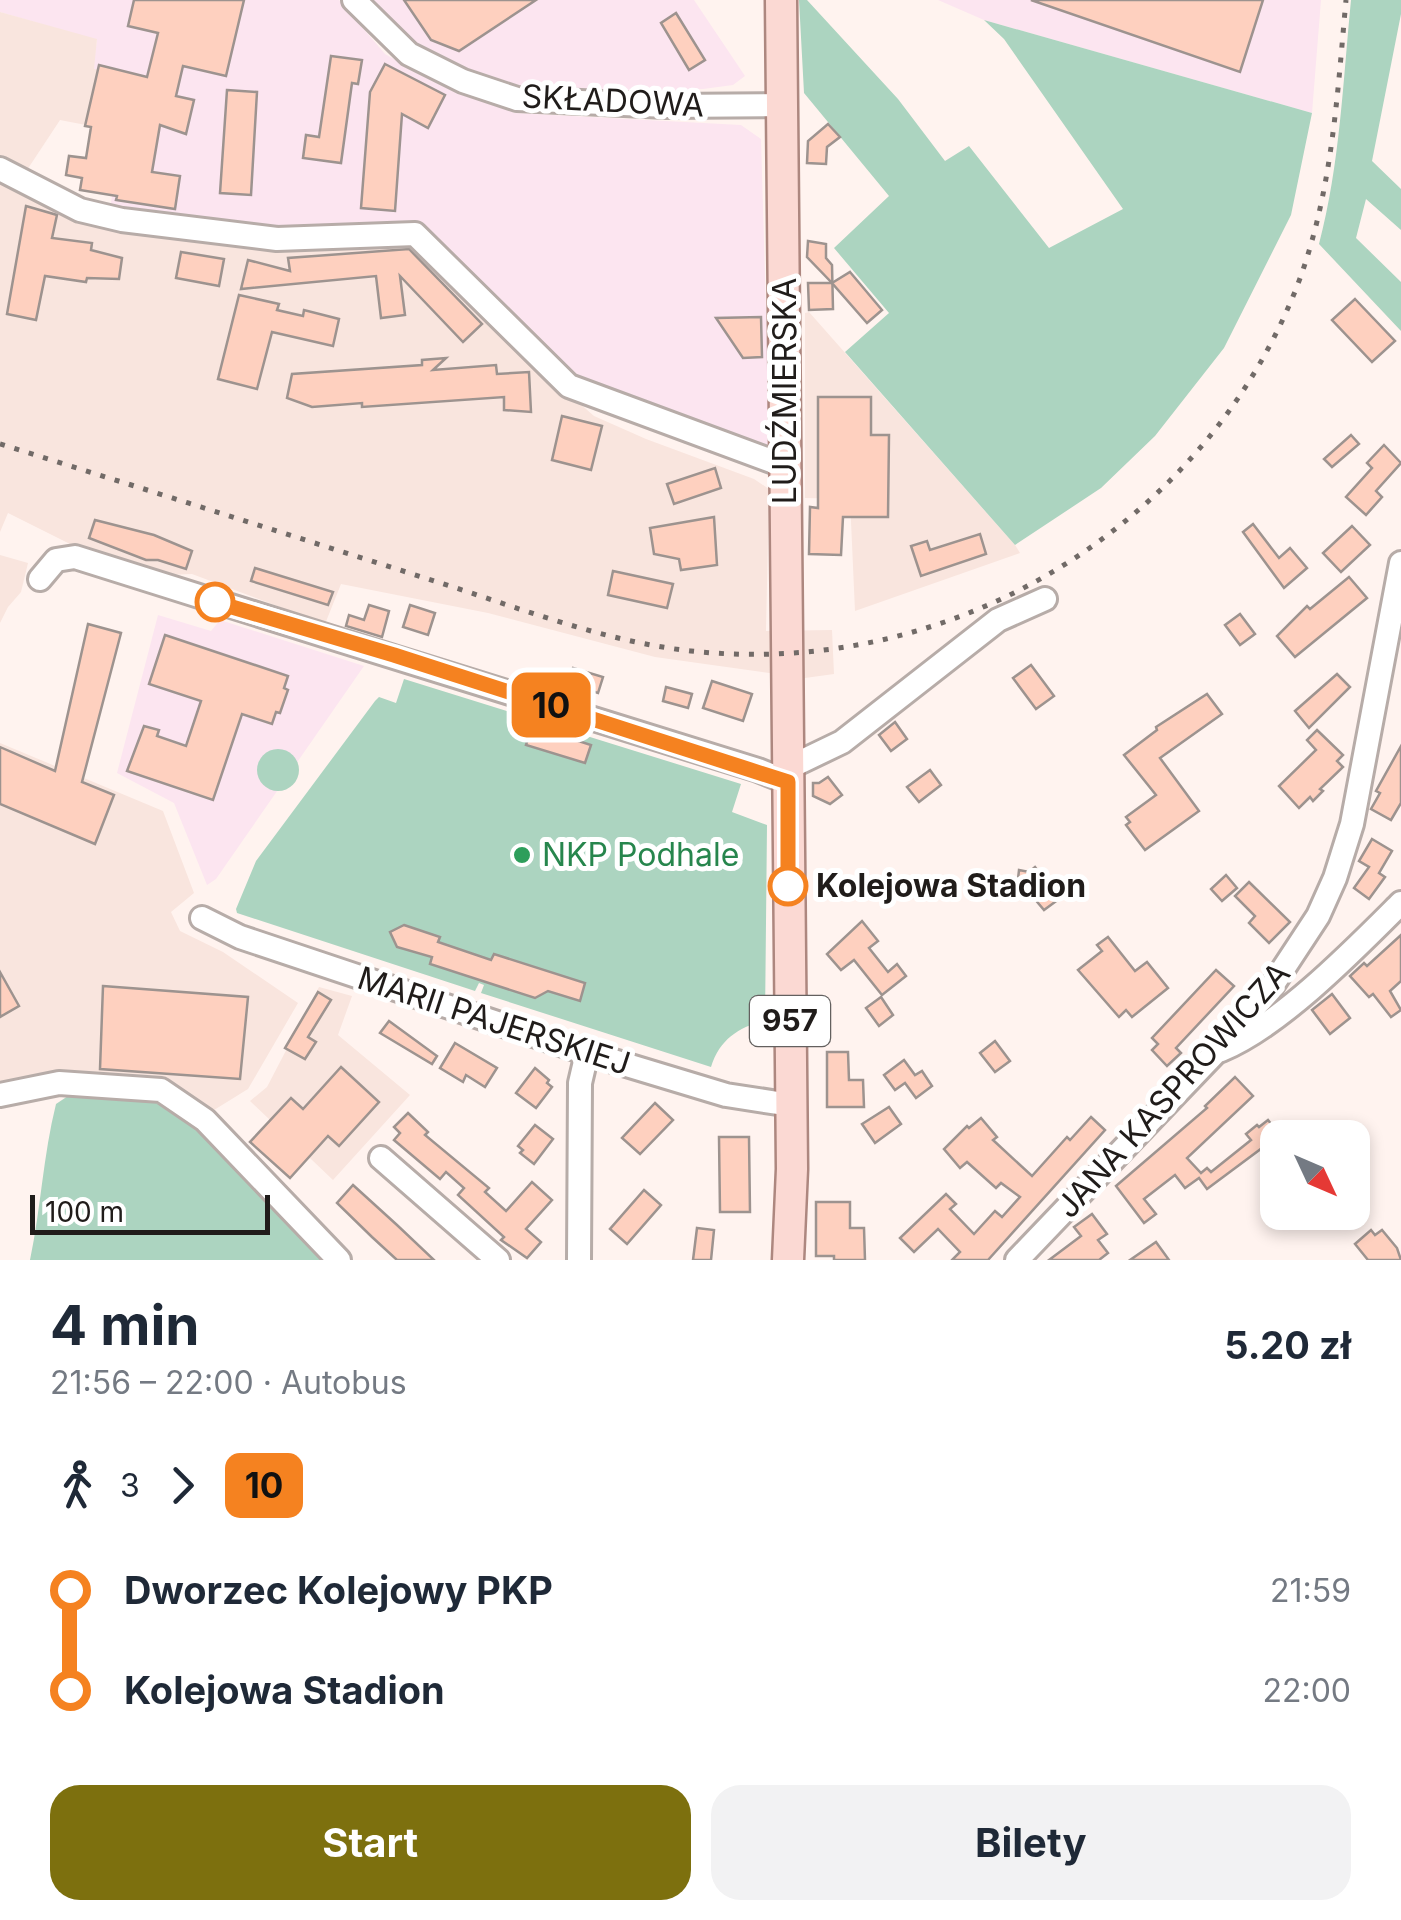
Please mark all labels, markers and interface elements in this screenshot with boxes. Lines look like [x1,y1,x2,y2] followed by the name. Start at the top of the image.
[521,76,705,125] street label: SKŁADOWA
[765,278,804,504] street label: LUDŹMIERSKA
[196,583,234,621] unlabelled marker
[506,672,596,738] line badge: 10
[532,684,570,726] text: 10
[542,835,739,874] place label: NKP Podhale
[511,844,533,866] marker: NKP Podhale
[816,866,1086,905] place label: Kolejowa Stadion
[769,867,807,905] marker: Kolejowa Stadion
[1048,954,1298,1225] street label: JANA KASPROWICZA
[353,958,635,1083] street label: MARII PAJERSKIEJ
[750,996,830,1046] road number: 957
[1260,1120,1370,1230] north arrow
[1260,1120,1370,1230] map controls
[30,1190,270,1234] scale bar
[45,1195,124,1229] text: 100 m
[50,1292,200,1358] text: 4 min
[1224,1322,1351,1368] text: 5.20 zł
[50,1363,407,1402] text: 21:56 – 22:00 · Autobus
[50,1458,105,1513] icon: walk
[155,1458,210,1513] icon: forward
[245,1464,283,1506] text: 10
[120,1466,140,1505] text: 3
[124,1567,553,1613] text: Dworzec Kolejowy PKP
[1270,1571,1351,1610] text: 21:59
[124,1667,445,1713] text: Kolejowa Stadion
[1262,1671,1351,1710] text: 22:00
[50,1785,691,1900] button: Start
[711,1785,1351,1900] button: Bilety

